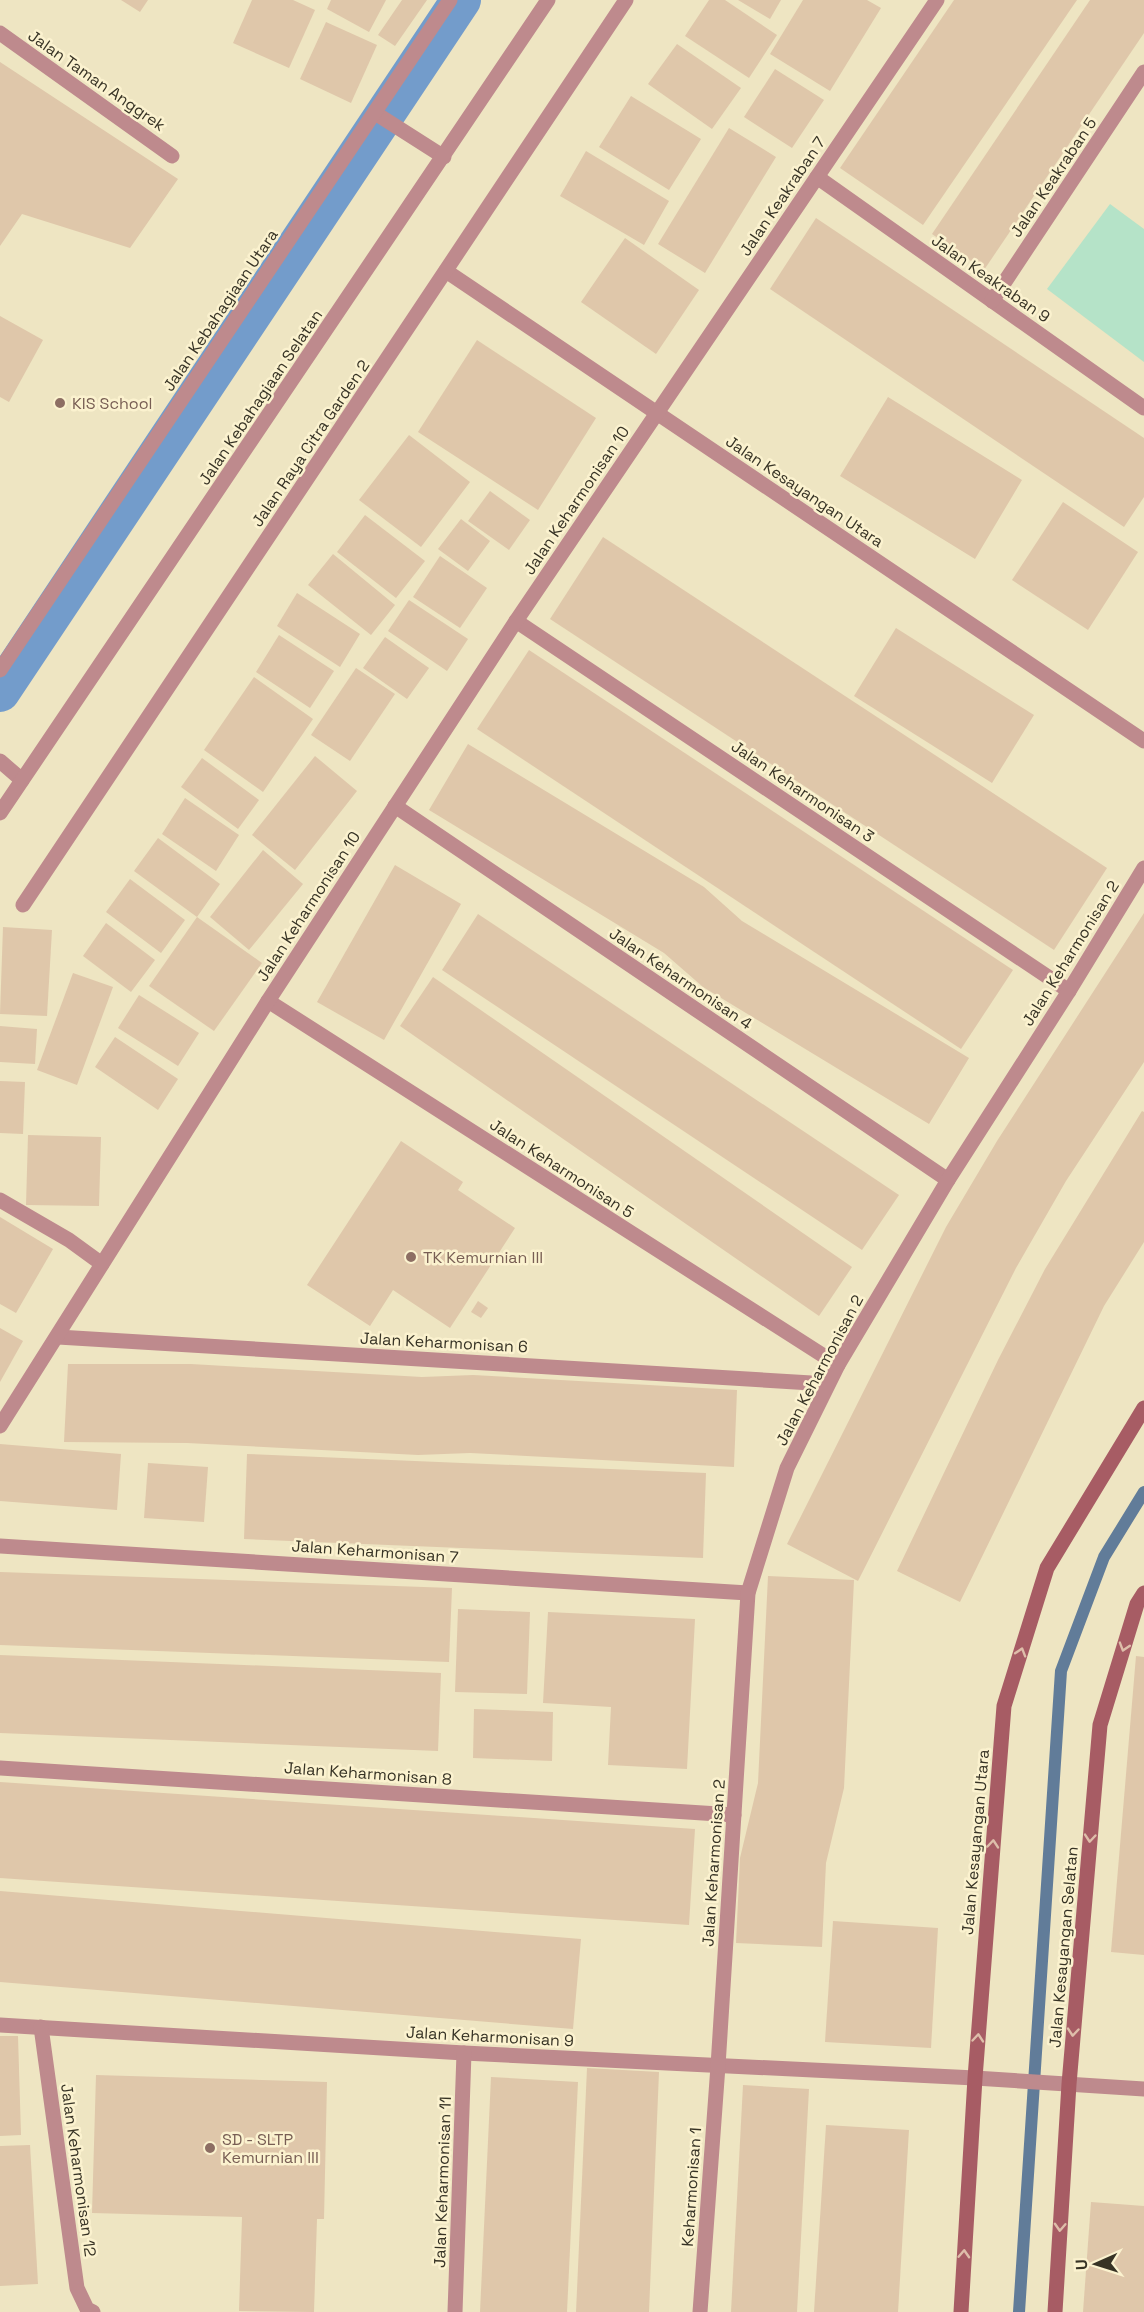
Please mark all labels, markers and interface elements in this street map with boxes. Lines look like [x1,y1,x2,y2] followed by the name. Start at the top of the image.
[24,25,170,136] street label: Jalan Taman Anggrek
[1006,113,1101,241] street label: Jalan Keakraban 5
[735,133,830,260] street label: Jalan Keakraban 7
[158,225,283,395] street label: Jalan Kebahagiaan Utara
[927,230,1054,327] street label: Jalan Keakraban 9
[194,305,327,489] street label: Jalan Kebahagiaan Selatan
[247,356,374,531] street label: Jalan Raya Citra Garden 2
[72,393,152,414] place label: KIS School
[53,396,67,410] marker: KIS School
[519,422,634,579] street label: Jalan Keharmonisan 10
[722,431,888,552] street label: Jalan Kesayangan Utara
[727,736,878,847] street label: Jalan Keharmonisan 3
[252,827,365,985] street label: Jalan Keharmonisan 10
[1017,877,1124,1030] street label: Jalan Keharmonisan 2
[605,923,756,1034] street label: Jalan Keharmonisan 4
[486,1114,638,1223] street label: Jalan Keharmonisan 5
[423,1247,543,1268] place label: TK Kemurnian III
[404,1250,418,1264] marker: TK Kemurnian III
[771,1291,868,1449] street label: Jalan Keharmonisan 2
[360,1328,528,1357] street label: Jalan Keharmonisan 6
[291,1535,459,1568] street label: Jalan Keharmonisan 7
[1119,1641,1131,1652] one-way arrow
[1014,1647,1026,1658] one-way arrow
[957,1749,994,1936] street label: Jalan Kesayangan Utara
[283,1757,453,1790] street label: Jalan Keharmonisan 8
[697,1779,730,1947] street label: Jalan Keharmonisan 2
[1084,1834,1097,1843] one-way arrow
[986,1839,999,1848] one-way arrow
[1044,1846,1083,2049] street label: Jalan Kesayangan Selatan
[406,2022,574,2051] street label: Jalan Keharmonisan 9
[1067,2028,1080,2037] one-way arrow
[971,2034,984,2043] one-way arrow
[56,2082,101,2258] street label: Jalan Keharmonisan 12
[429,2096,456,2268] street label: Jalan Keharmonisan 11
[677,2127,706,2247] street label: Keharmonisan 1
[222,2129,319,2168] place label: SD - SLTP Kemurnian III
[203,2141,217,2155] marker: SD - SLTP Kemurnian III
[1054,2223,1067,2232] one-way arrow
[1066,2234,1126,2294] north arrow
[958,2249,971,2258] one-way arrow
[1071,2259,1092,2271] text: U

